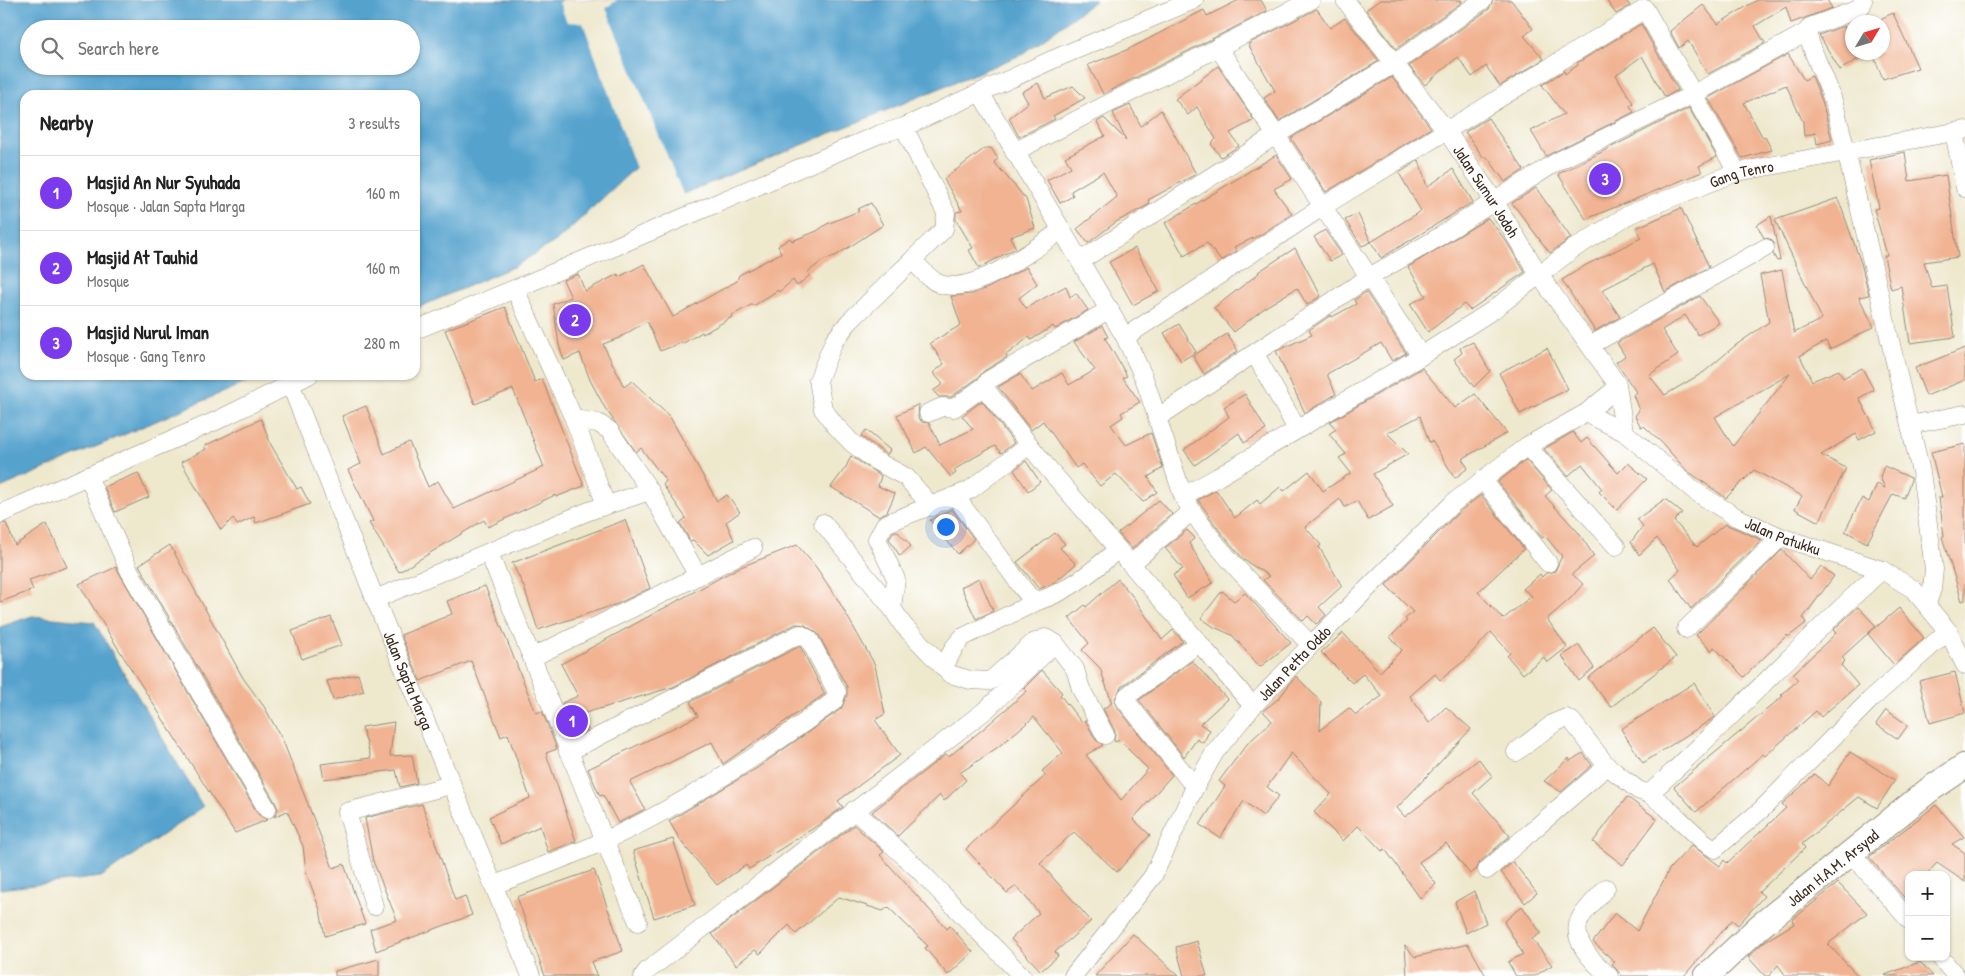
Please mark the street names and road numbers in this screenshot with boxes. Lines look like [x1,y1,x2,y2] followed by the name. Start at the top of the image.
[1448,141,1525,242] street label: Jalan Sumur Jodoh
[1706,154,1776,193] street label: Gang Tenro
[1742,511,1824,560] street label: Jalan Patukku
[1253,620,1336,705] street label: Jalan Petta Oddo
[378,627,439,733] street label: Jalan Sapta Marga
[1782,824,1883,911] street label: Jalan H.A.M. Arsyad

